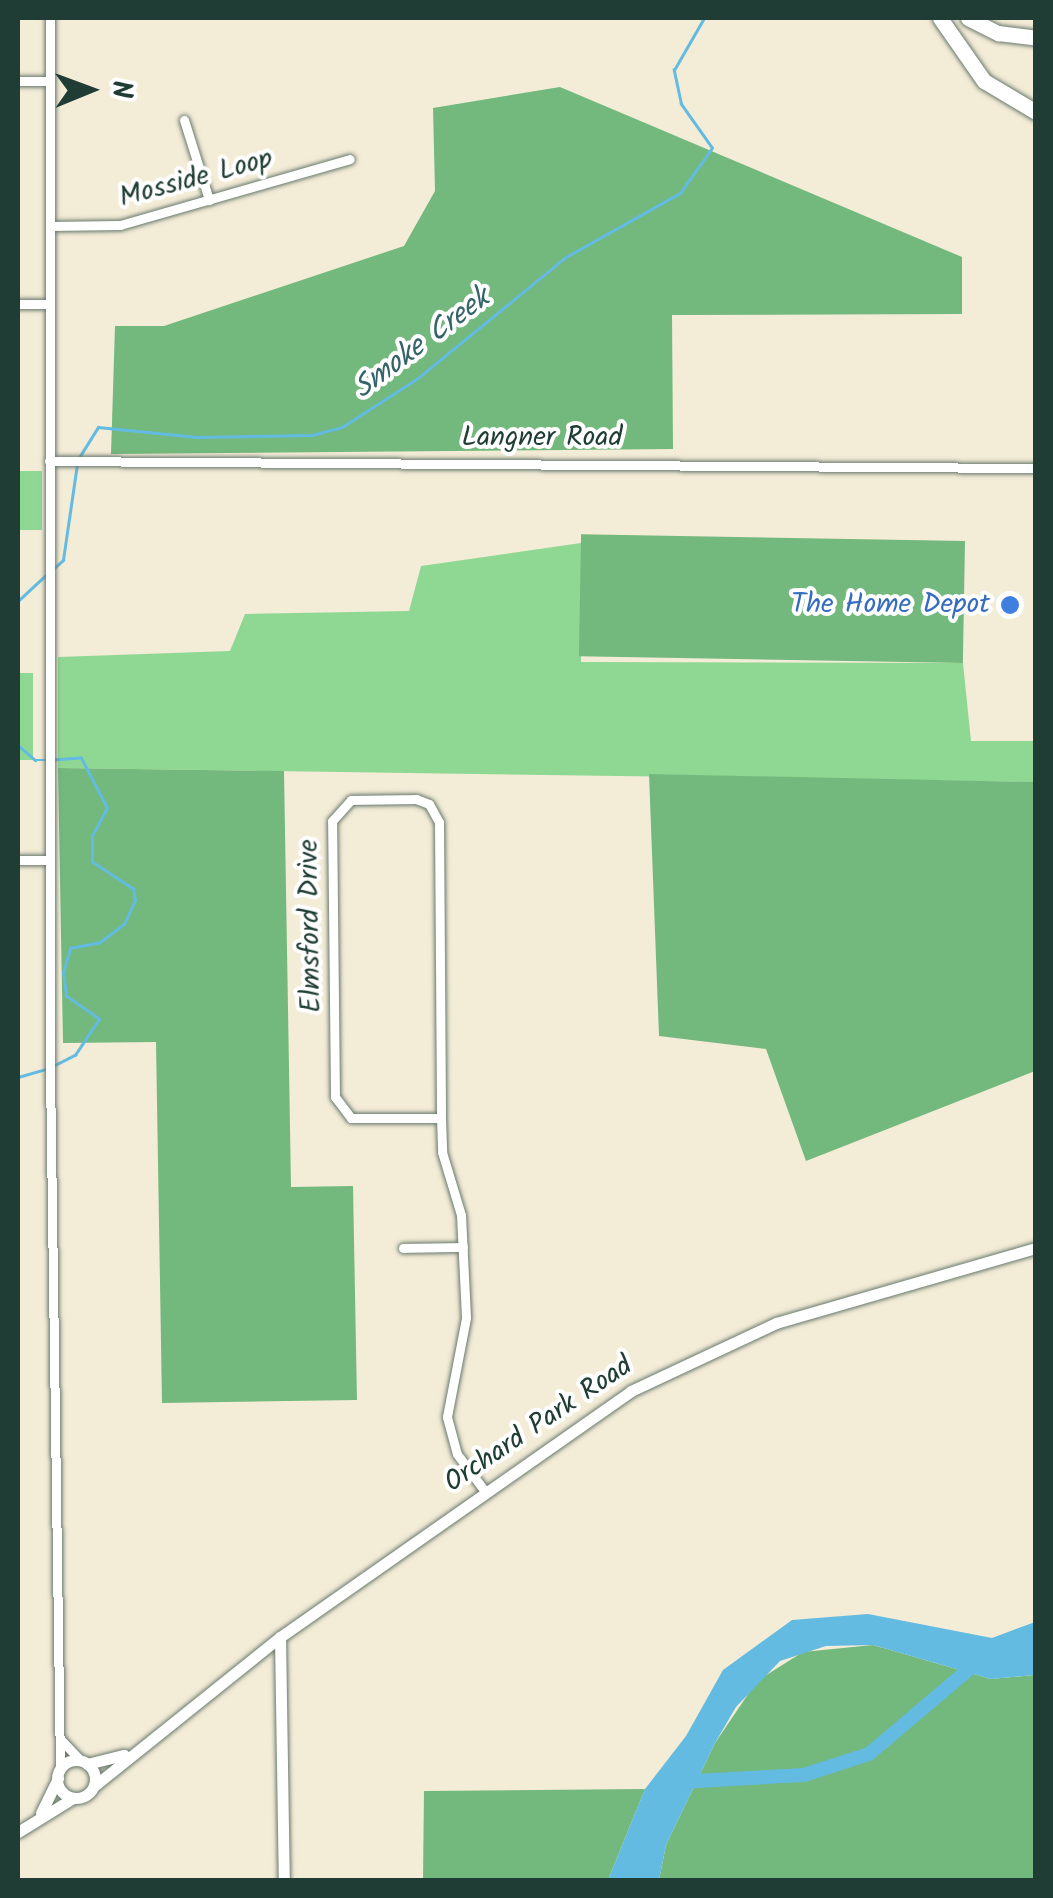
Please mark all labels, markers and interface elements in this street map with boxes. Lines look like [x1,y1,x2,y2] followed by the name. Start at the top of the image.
[40,40,140,140] north arrow
[98,80,143,99] text: N
[116,142,276,216] street label: Mosside Loop
[346,281,498,407] water label: Smoke Creek
[462,421,622,455] street label: Langner Road
[791,588,990,622] place label: The Home Depot
[999,594,1021,616] marker: The Home Depot
[293,839,329,1013] street label: Elmsford Drive
[439,1350,639,1500] street label: Orchard Park Road

